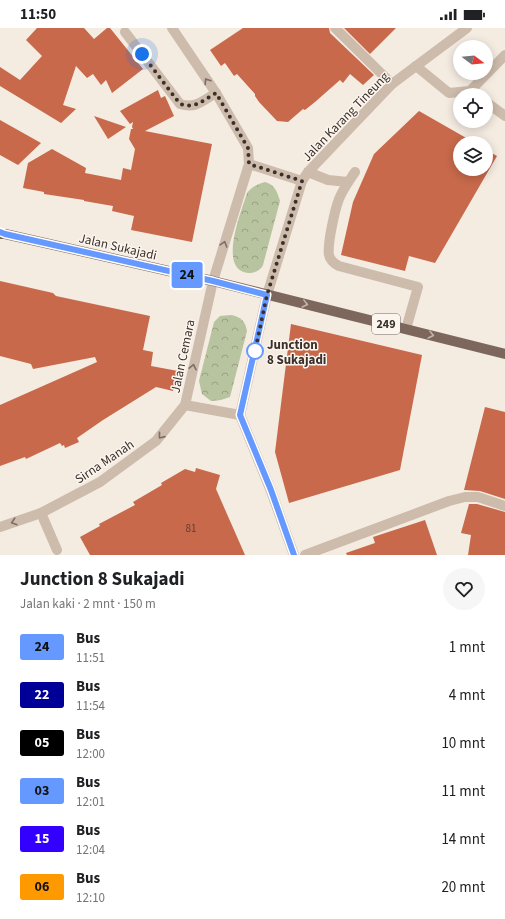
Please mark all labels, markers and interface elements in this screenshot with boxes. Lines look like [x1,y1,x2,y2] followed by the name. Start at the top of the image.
[20,4,56,25] text: 11:50
[453,40,493,80] north arrow
[453,40,493,176] map controls
[132,44,152,64] your location
[298,68,393,165] street label: Jalan Karang Tineung
[205,78,212,85] one-way arrow
[453,88,493,128] button: locate
[453,136,493,176] button: layers
[77,229,158,265] street label: Jalan Sukajadi
[219,240,228,247] one-way arrow
[169,262,205,288] line badge: 24
[180,265,194,285] text: 24
[301,299,308,308] one-way arrow
[372,314,400,334] road number: 249
[166,318,200,394] street label: Jalan Cemara
[428,331,435,339] one-way arrow
[267,336,326,369] place label: Junction 8 Sukajadi
[246,342,264,360] marker: Junction 8 Sukajadi
[189,364,197,370] one-way arrow
[158,431,165,438] one-way arrow
[71,435,138,488] street label: Sirna Manah
[11,517,18,526] one-way arrow
[186,521,196,536] house number: 81
[20,566,185,593] text: Junction 8 Sukajadi
[443,568,485,610] button: heart
[20,595,156,613] text: Jalan kaki · 2 mnt · 150 m
[76,628,100,649] text: Bus
[35,637,49,657] text: 24
[449,637,485,658] text: 1 mnt
[76,649,105,667] text: 11:51
[76,676,100,697] text: Bus
[35,685,49,705] text: 22
[449,685,485,706] text: 4 mnt
[76,697,105,715] text: 11:54
[76,724,100,745] text: Bus
[35,733,49,753] text: 05
[441,733,485,754] text: 10 mnt
[76,745,105,763] text: 12:00
[76,772,100,793] text: Bus
[35,781,49,801] text: 03
[441,781,485,802] text: 11 mnt
[76,793,105,811] text: 12:01
[76,820,100,841] text: Bus
[35,829,49,849] text: 15
[441,829,485,850] text: 14 mnt
[76,841,105,859] text: 12:04
[76,868,100,889] text: Bus
[35,877,49,897] text: 06
[441,877,485,898] text: 20 mnt
[76,889,105,907] text: 12:10

